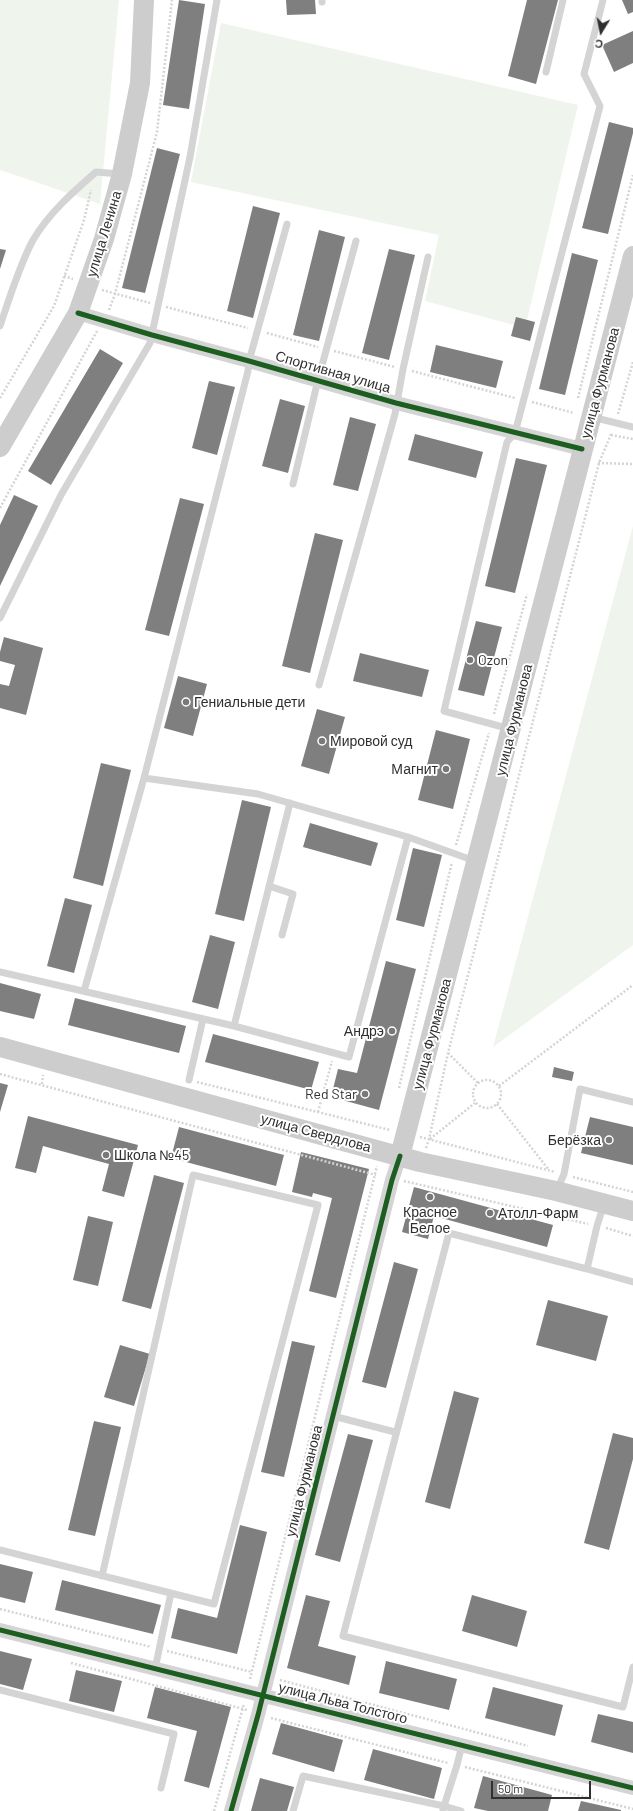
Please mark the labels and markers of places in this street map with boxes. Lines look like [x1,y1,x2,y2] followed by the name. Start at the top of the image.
[478,652,508,668] place label: Ozon
[465,655,475,665] marker: Ozon
[194,694,305,710] place label: Гениальные дети
[181,697,191,707] marker: Гениальные дети
[330,733,412,749] place label: Мировой суд
[317,736,327,746] marker: Мировой суд
[391,761,438,777] place label: Магнит
[441,764,451,774] marker: Магнит
[344,1023,384,1039] place label: Андрэ
[387,1026,397,1036] marker: Андрэ
[305,1086,357,1102] place label: Red Star
[360,1089,370,1099] marker: Red Star
[548,1132,601,1148] place label: Берёзка
[604,1135,614,1145] marker: Берёзка
[114,1147,189,1163] place label: Школа №45
[101,1150,111,1160] marker: Школа №45
[425,1192,435,1202] marker: Красное Белое
[403,1204,457,1236] place label: Красное Белое
[498,1205,578,1221] place label: Атолл-Фарм
[485,1208,495,1218] marker: Атолл-Фарм

